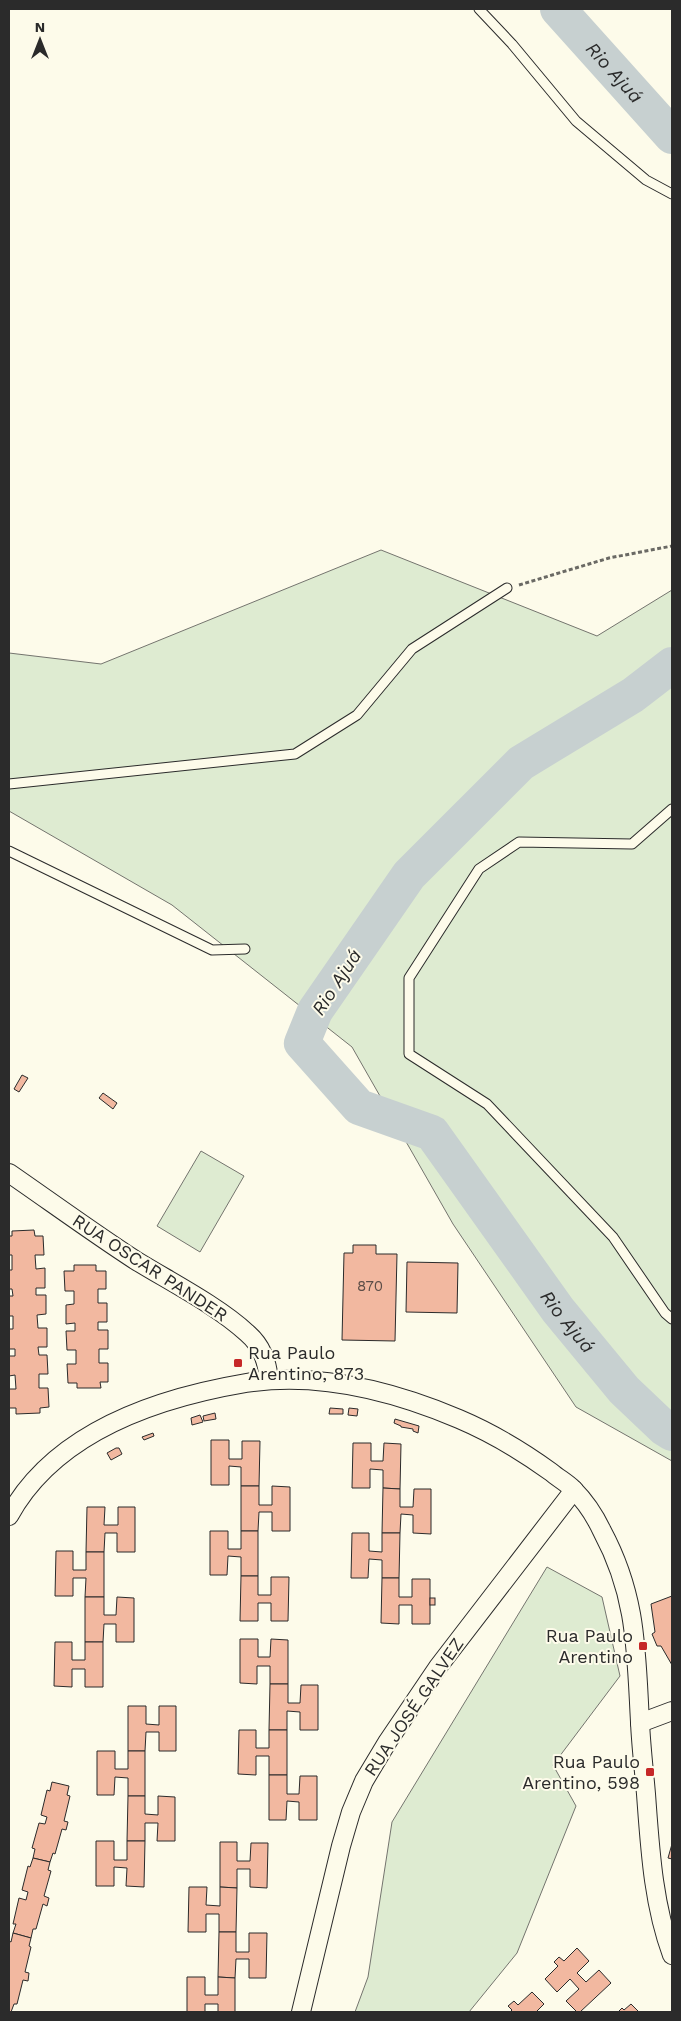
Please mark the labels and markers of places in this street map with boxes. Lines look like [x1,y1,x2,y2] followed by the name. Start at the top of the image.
[248,1342,364,1384] place label: Rua Paulo Arentino, 873
[232,1357,244,1369] marker: Rua Paulo Arentino, 873
[546,1625,633,1667] place label: Rua Paulo Arentino
[637,1640,649,1652] marker: Rua Paulo Arentino
[522,1751,640,1793] place label: Rua Paulo Arentino, 598
[644,1766,656,1778] marker: Rua Paulo Arentino, 598

